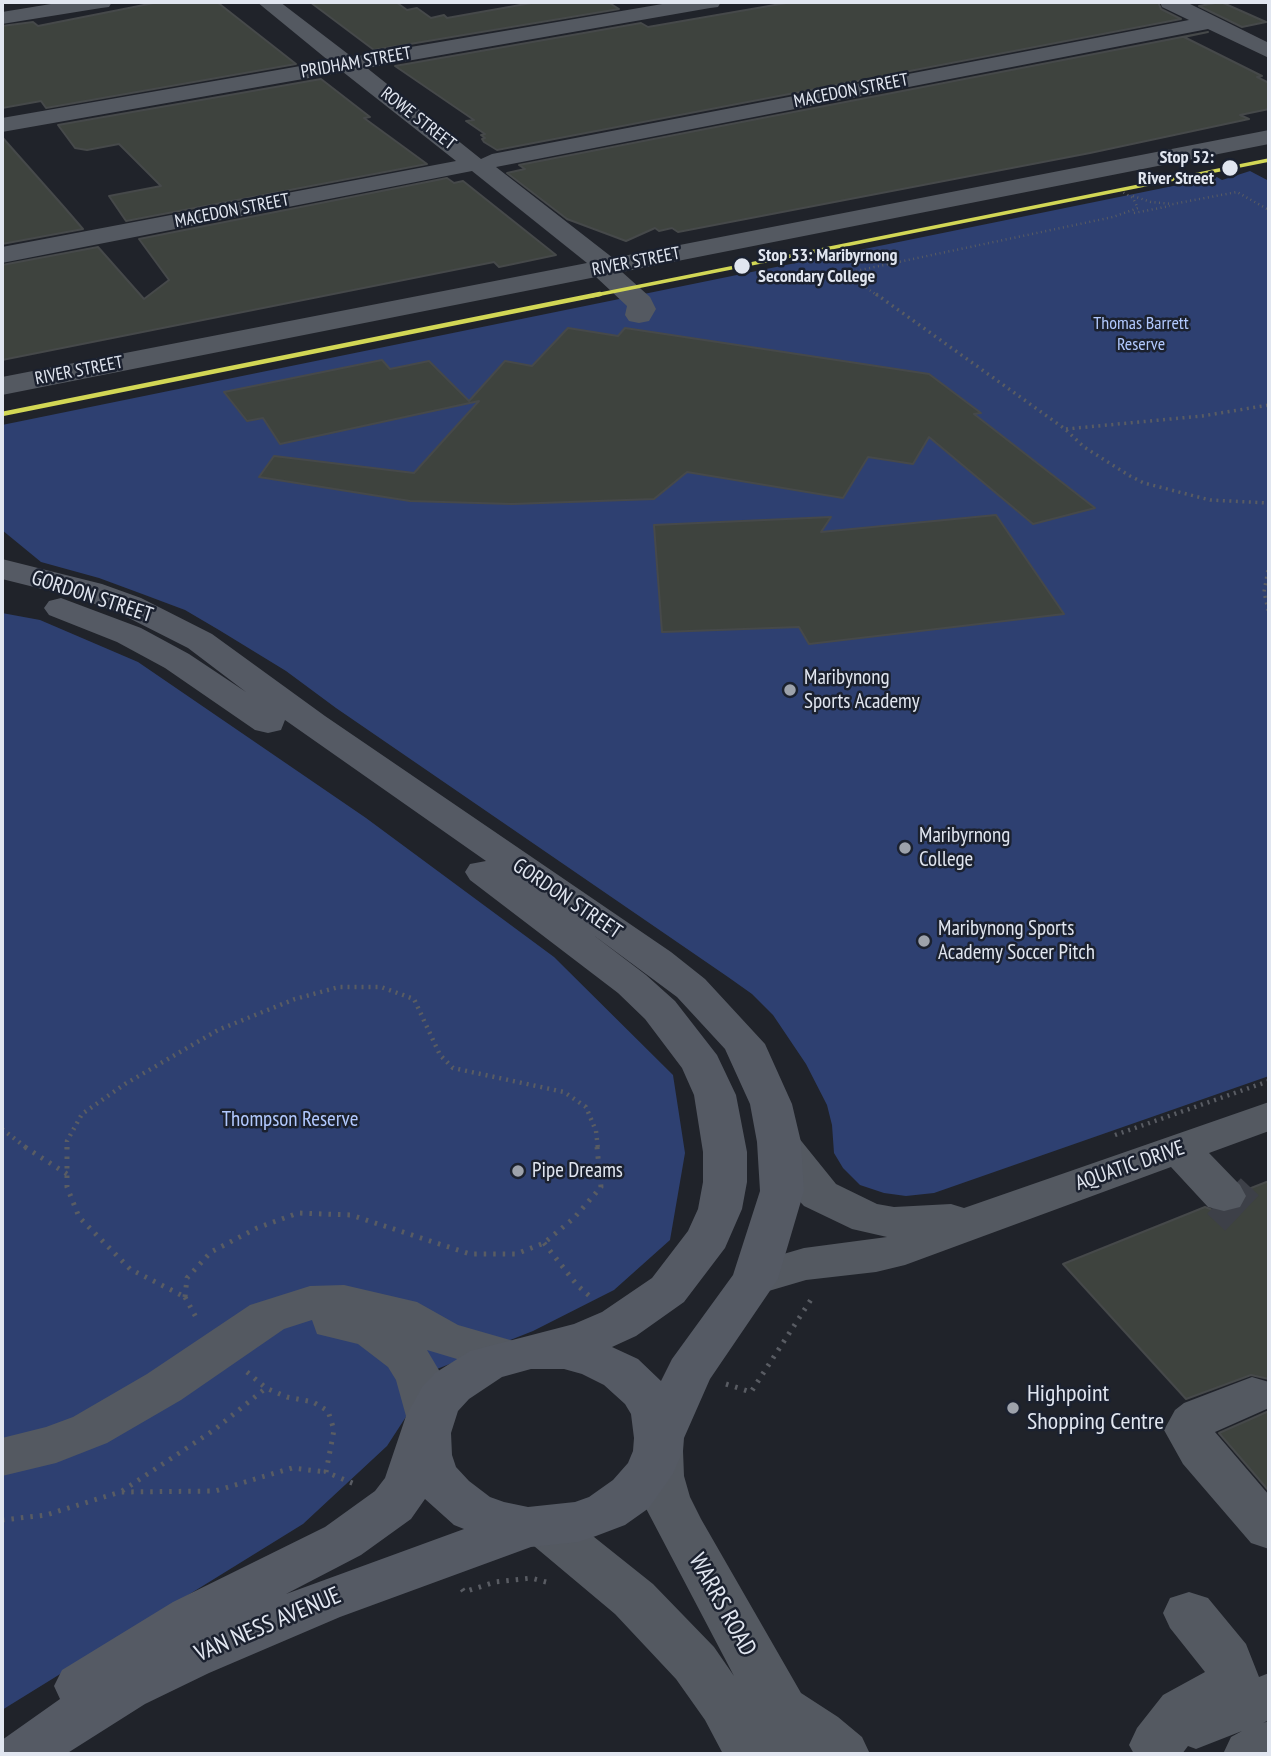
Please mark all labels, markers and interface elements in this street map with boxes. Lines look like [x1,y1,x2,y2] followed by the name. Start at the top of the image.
[299,43,413,83] street label: PRIDHAM STREET
[792,69,910,113] street label: MACEDON STREET
[376,83,460,155] street label: ROWE STREET
[1138,147,1214,190] place label: Stop 52: River Street
[1220,158,1240,178] marker: Stop 52: River Street
[173,189,291,233] street label: MACEDON STREET
[590,243,682,281] street label: RIVER STREET
[758,245,897,288] place label: Stop 53: Maribyrnong Secondary College
[732,256,752,276] marker: Stop 53: Maribyrnong Secondary College
[1093,313,1189,356] park label: Thomas Barrett Reserve
[33,352,125,390] street label: RIVER STREET
[28,566,156,628] street label: GORDON STREET
[804,665,920,715] place label: Maribynong Sports Academy
[782,682,798,698] marker: Maribynong Sports Academy
[919,823,1010,873] place label: Maribyrnong College
[897,840,913,856] marker: Maribyrnong College
[508,853,626,945] street label: GORDON STREET
[938,916,1095,966] place label: Maribynong Sports Academy Soccer Pitch
[916,933,932,949] marker: Maribynong Sports Academy Soccer Pitch
[222,1107,358,1133] park label: Thompson Reserve
[1072,1136,1188,1196] street label: AQUATIC DRIVE
[532,1158,623,1184] place label: Pipe Dreams
[510,1163,526,1179] marker: Pipe Dreams
[1027,1380,1164,1436] place label: Highpoint Shopping Centre
[1005,1400,1021,1416] marker: Highpoint Shopping Centre
[682,1549,762,1661] street label: WARRS ROAD
[191,1581,345,1669] street label: VAN NESS AVENUE

